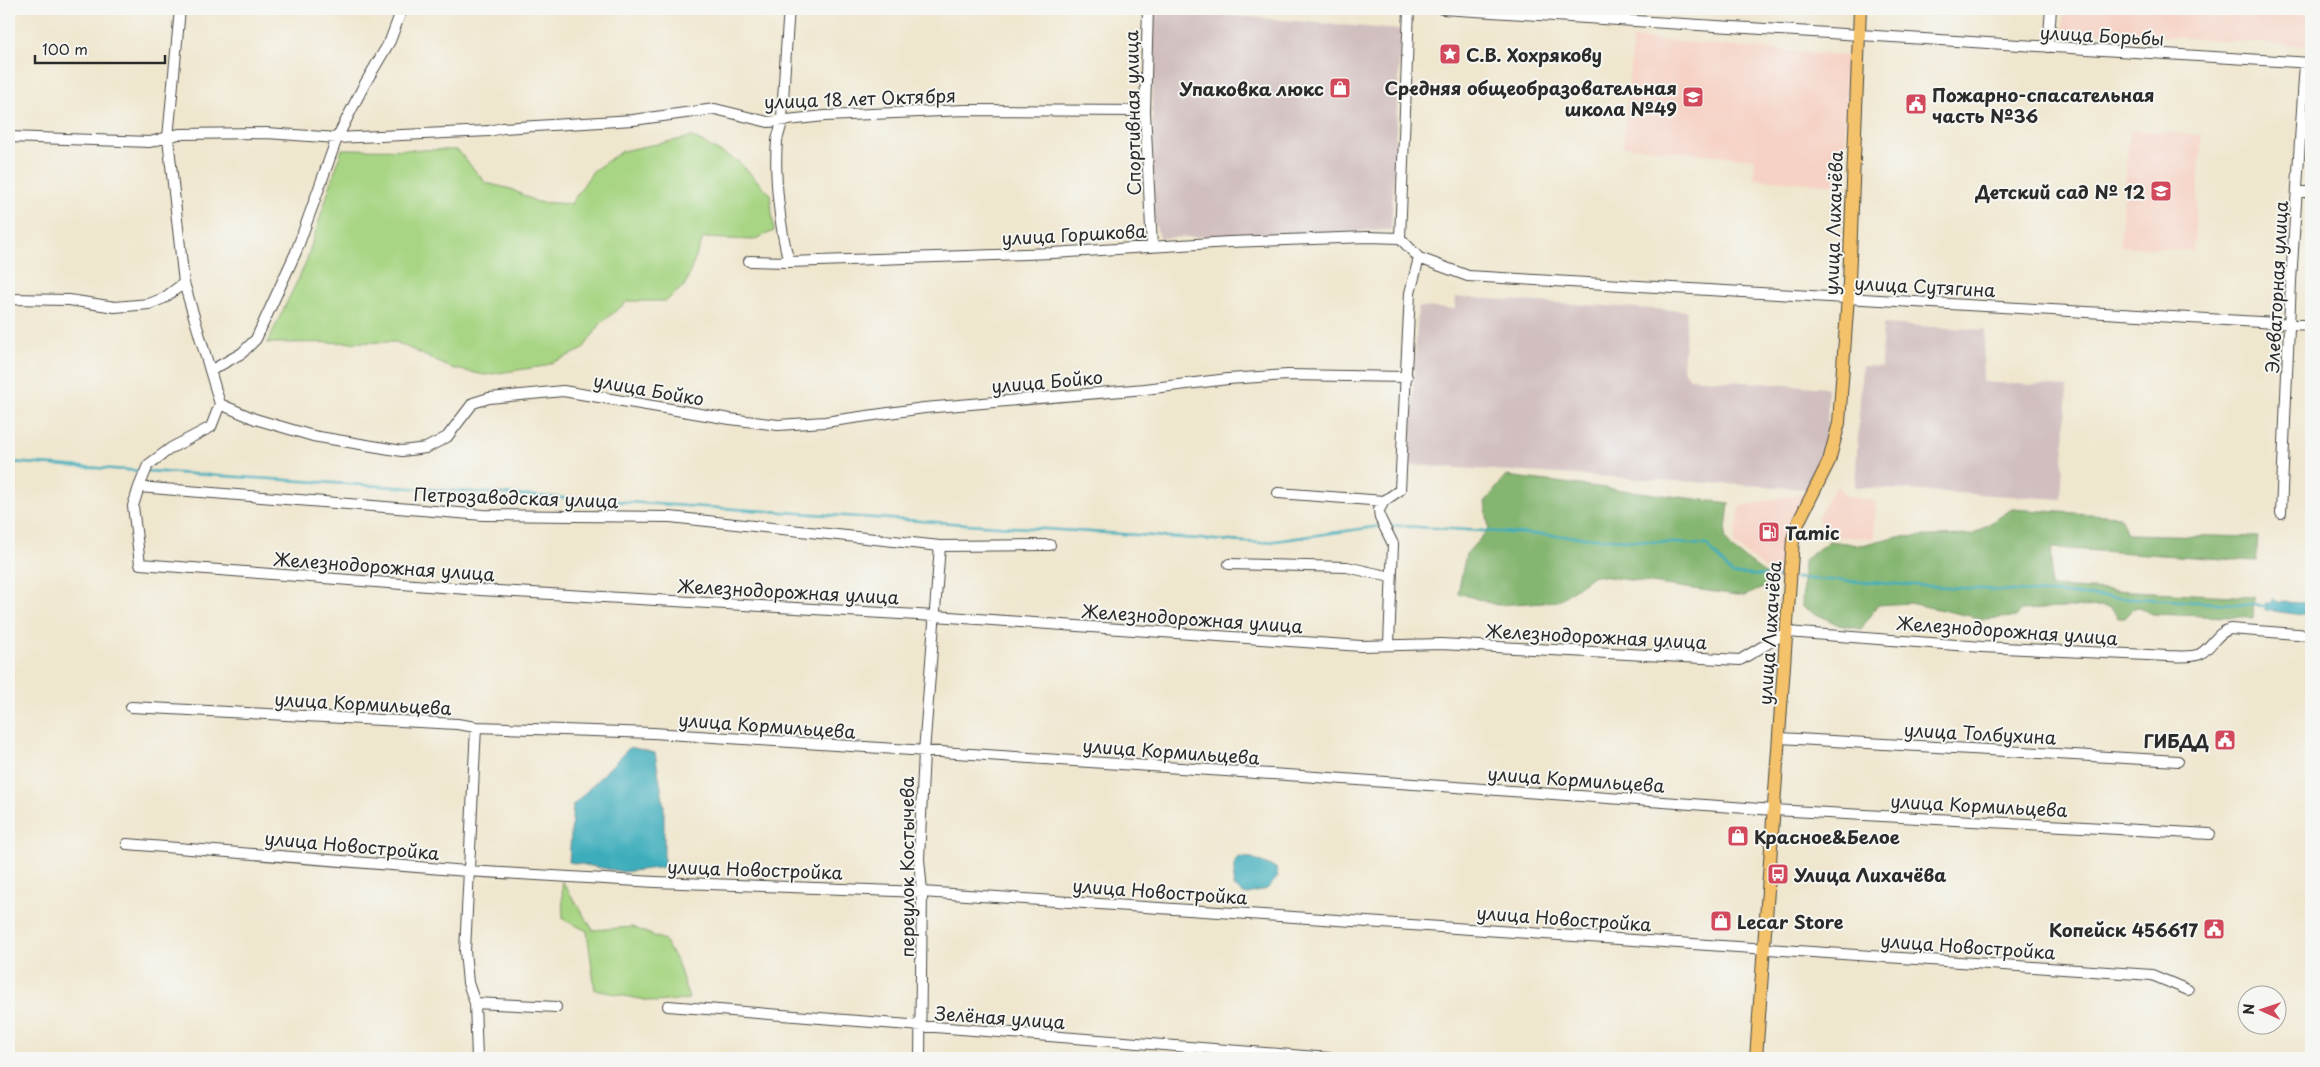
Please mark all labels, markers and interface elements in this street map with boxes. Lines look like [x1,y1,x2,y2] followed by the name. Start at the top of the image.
[2039,18,2165,52] street label: улица Борьбы
[1117,29,1147,196] street label: Спортивная улица
[35,32,165,64] scale bar
[42,37,88,60] text: 100 m
[1466,41,1602,68] place label: С.В. Хохрякову
[1438,42,1462,66] place icon: С.В. Хохрякову
[1385,74,1677,122] place label: Средняя общеобразовательная школа №49
[1179,75,1324,102] place label: Упаковка люкс
[1328,76,1352,100] shop icon: Упаковка люкс
[764,81,956,115] street label: улица 18 лет Октября
[1932,81,2155,129] place label: Пожарно-спасательная часть №36
[1681,85,1705,109] school or university icon: Средняя общеобразовательная школа №49
[1904,92,1928,116] public building icon: Пожарно-спасательная часть №36
[1817,150,1849,296] street label: улица Лихачёва
[1974,178,2145,205] place label: Детский сад № 12
[2149,179,2173,203] school or university icon: Детский сад № 12
[2258,199,2294,374] street label: Элеваторная улица
[1001,217,1148,251] street label: улица Горшкова
[1854,269,1997,303] street label: улица Сутягина
[990,363,1104,399] street label: улица Бойко
[592,366,706,412] street label: улица Бойко
[413,480,620,514] street label: Петрозаводская улица
[1785,519,1840,546] place label: Tamic
[1757,520,1781,544] fuel station icon: Tamic
[272,545,496,587] street label: Железнодорожная улица
[1750,559,1788,706] street label: улица Лихачёва
[676,572,900,610] street label: Железнодорожная улица
[1080,597,1304,639] street label: Железнодорожная улица
[1895,609,2119,651] street label: Железнодорожная улица
[1484,617,1708,655] street label: Железнодорожная улица
[274,685,453,721] street label: улица Кормильцева
[677,705,857,745] street label: улица Кормильцева
[1903,716,2058,751] street label: улица Толбухина
[2143,727,2210,754] place label: ГИБДД
[2213,728,2237,752] public building icon: ГИБДД
[1081,731,1261,771] street label: улица Кормильцева
[1486,759,1666,799] street label: улица Кормильцева
[893,776,920,958] street label: переулок Костычева
[1890,787,2069,823] street label: улица Кормильцева
[1754,823,1900,850] place label: Красное&Белое
[263,824,441,866] street label: улица Новостройка
[1726,824,1750,848] shop icon: Красное&Белое
[667,852,844,886] street label: улица Новостройка
[1793,861,1946,888] place label: Улица Лихачёва
[1766,862,1790,886] bus stop icon: Улица Лихачёва
[1072,871,1249,911] street label: улица Новостройка
[1476,898,1653,938] street label: улица Новостройка
[1737,908,1844,935] place label: Lecar Store
[1709,909,1733,933] shop icon: Lecar Store
[2049,916,2199,943] place label: Копейск 456617
[2202,917,2226,941] public building icon: Копейск 456617
[1880,926,2057,966] street label: улица Новостройка
[2238,984,2288,1034] north arrow
[934,999,1067,1035] street label: Зелёная улица
[2238,1003,2259,1015] text: N

